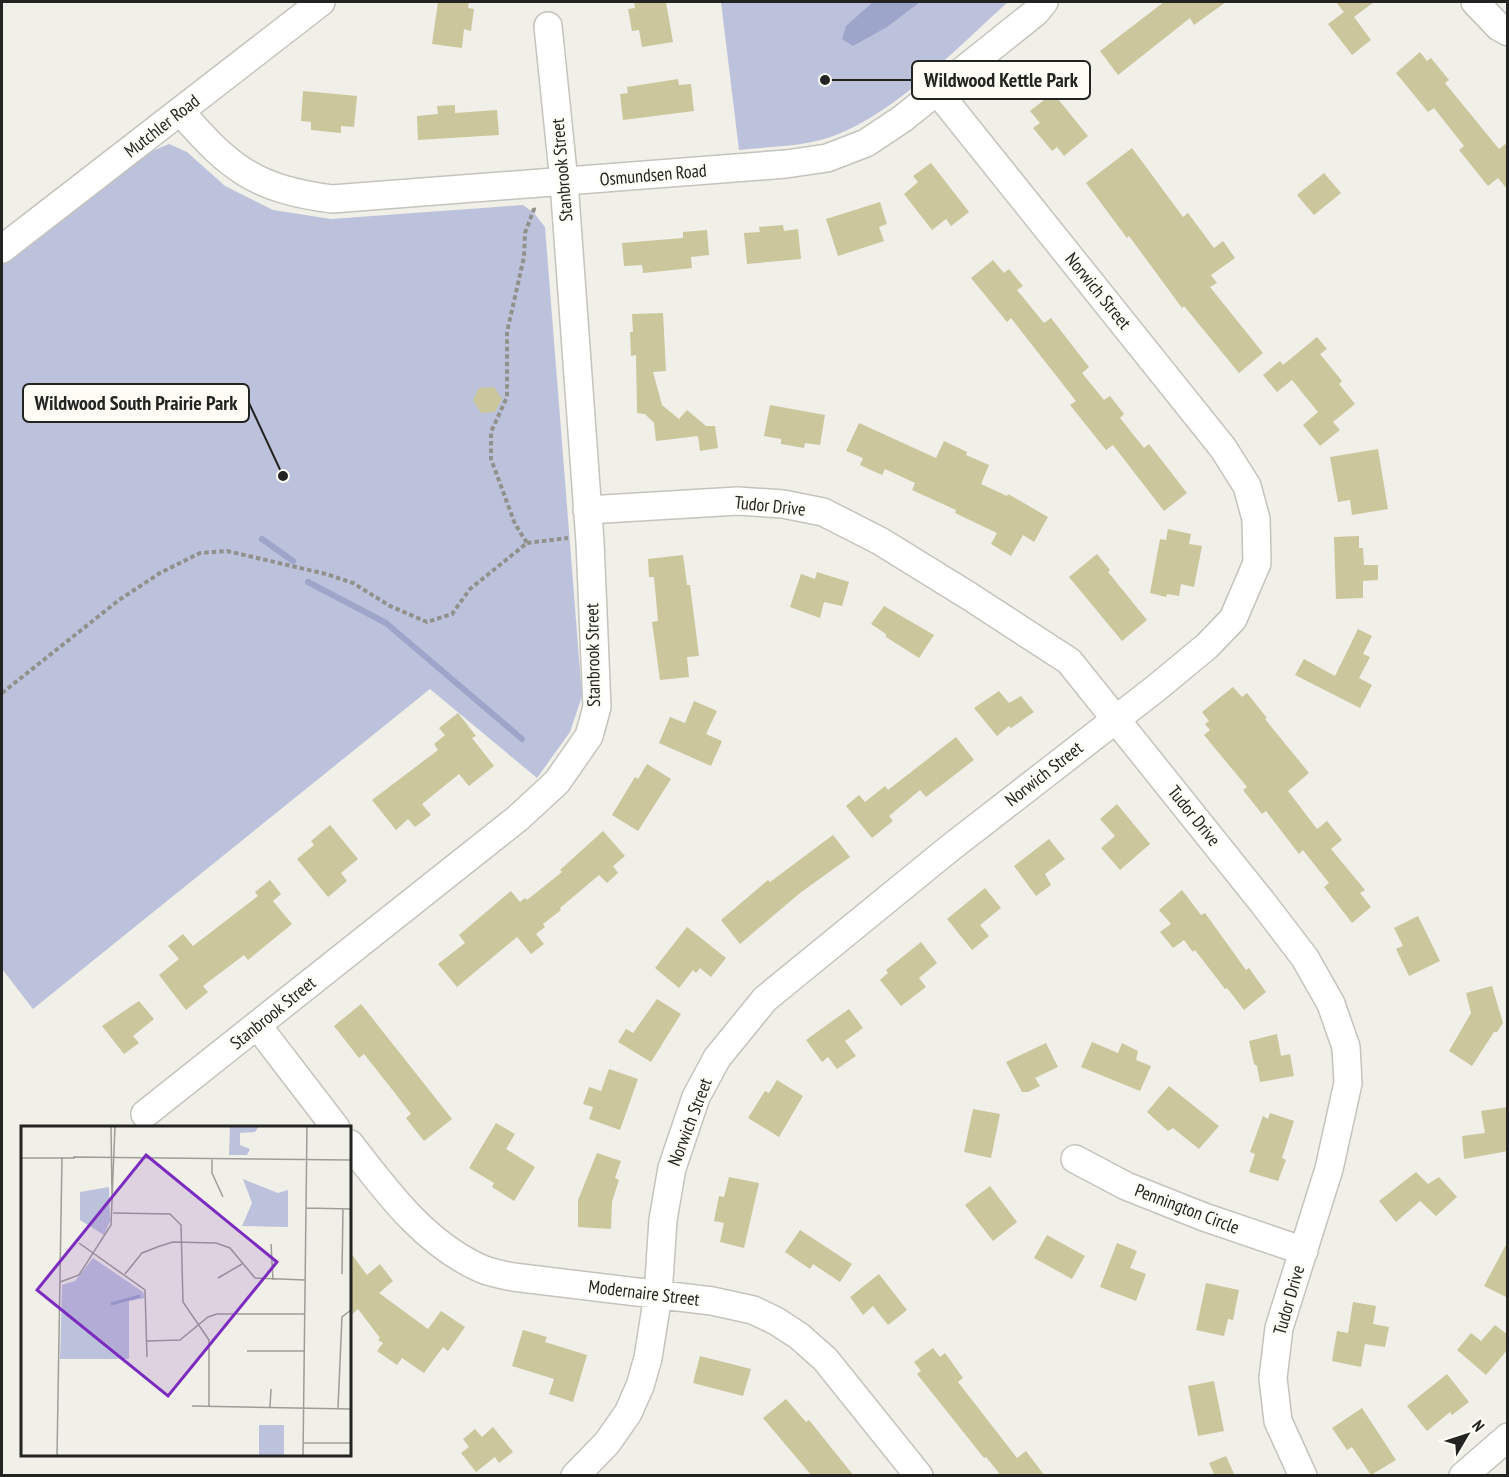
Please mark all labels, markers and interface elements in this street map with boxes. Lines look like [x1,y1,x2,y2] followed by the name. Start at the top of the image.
[912,61,1090,99] callout: Wildwood Kettle Park
[923,67,1079,93] text: Wildwood Kettle Park
[119,89,204,162] street label: Mutchler Road
[546,117,577,223] street label: Stanbrook Street
[599,158,707,191] street label: Osmundsen Road
[1060,248,1136,334] street label: Norwich Street
[23,384,249,422] callout: Wildwood South Prairie Park
[34,390,238,416] text: Wildwood South Prairie Park
[733,490,807,521] street label: Tudor Drive
[580,603,605,707] street label: Stanbrook Street
[1000,736,1087,811] street label: Norwich Street
[1163,781,1226,851] street label: Tudor Drive
[225,971,320,1054] street label: Stanbrook Street
[662,1075,717,1169] street label: Norwich Street
[21,1126,351,1456] inset map
[1132,1178,1243,1239] street label: Pennington Circle
[1268,1262,1309,1337] street label: Tudor Drive
[587,1274,701,1311] street label: Modernaire Street
[1437,1405,1497,1465] north arrow
[1468,1416,1489,1435] text: N

